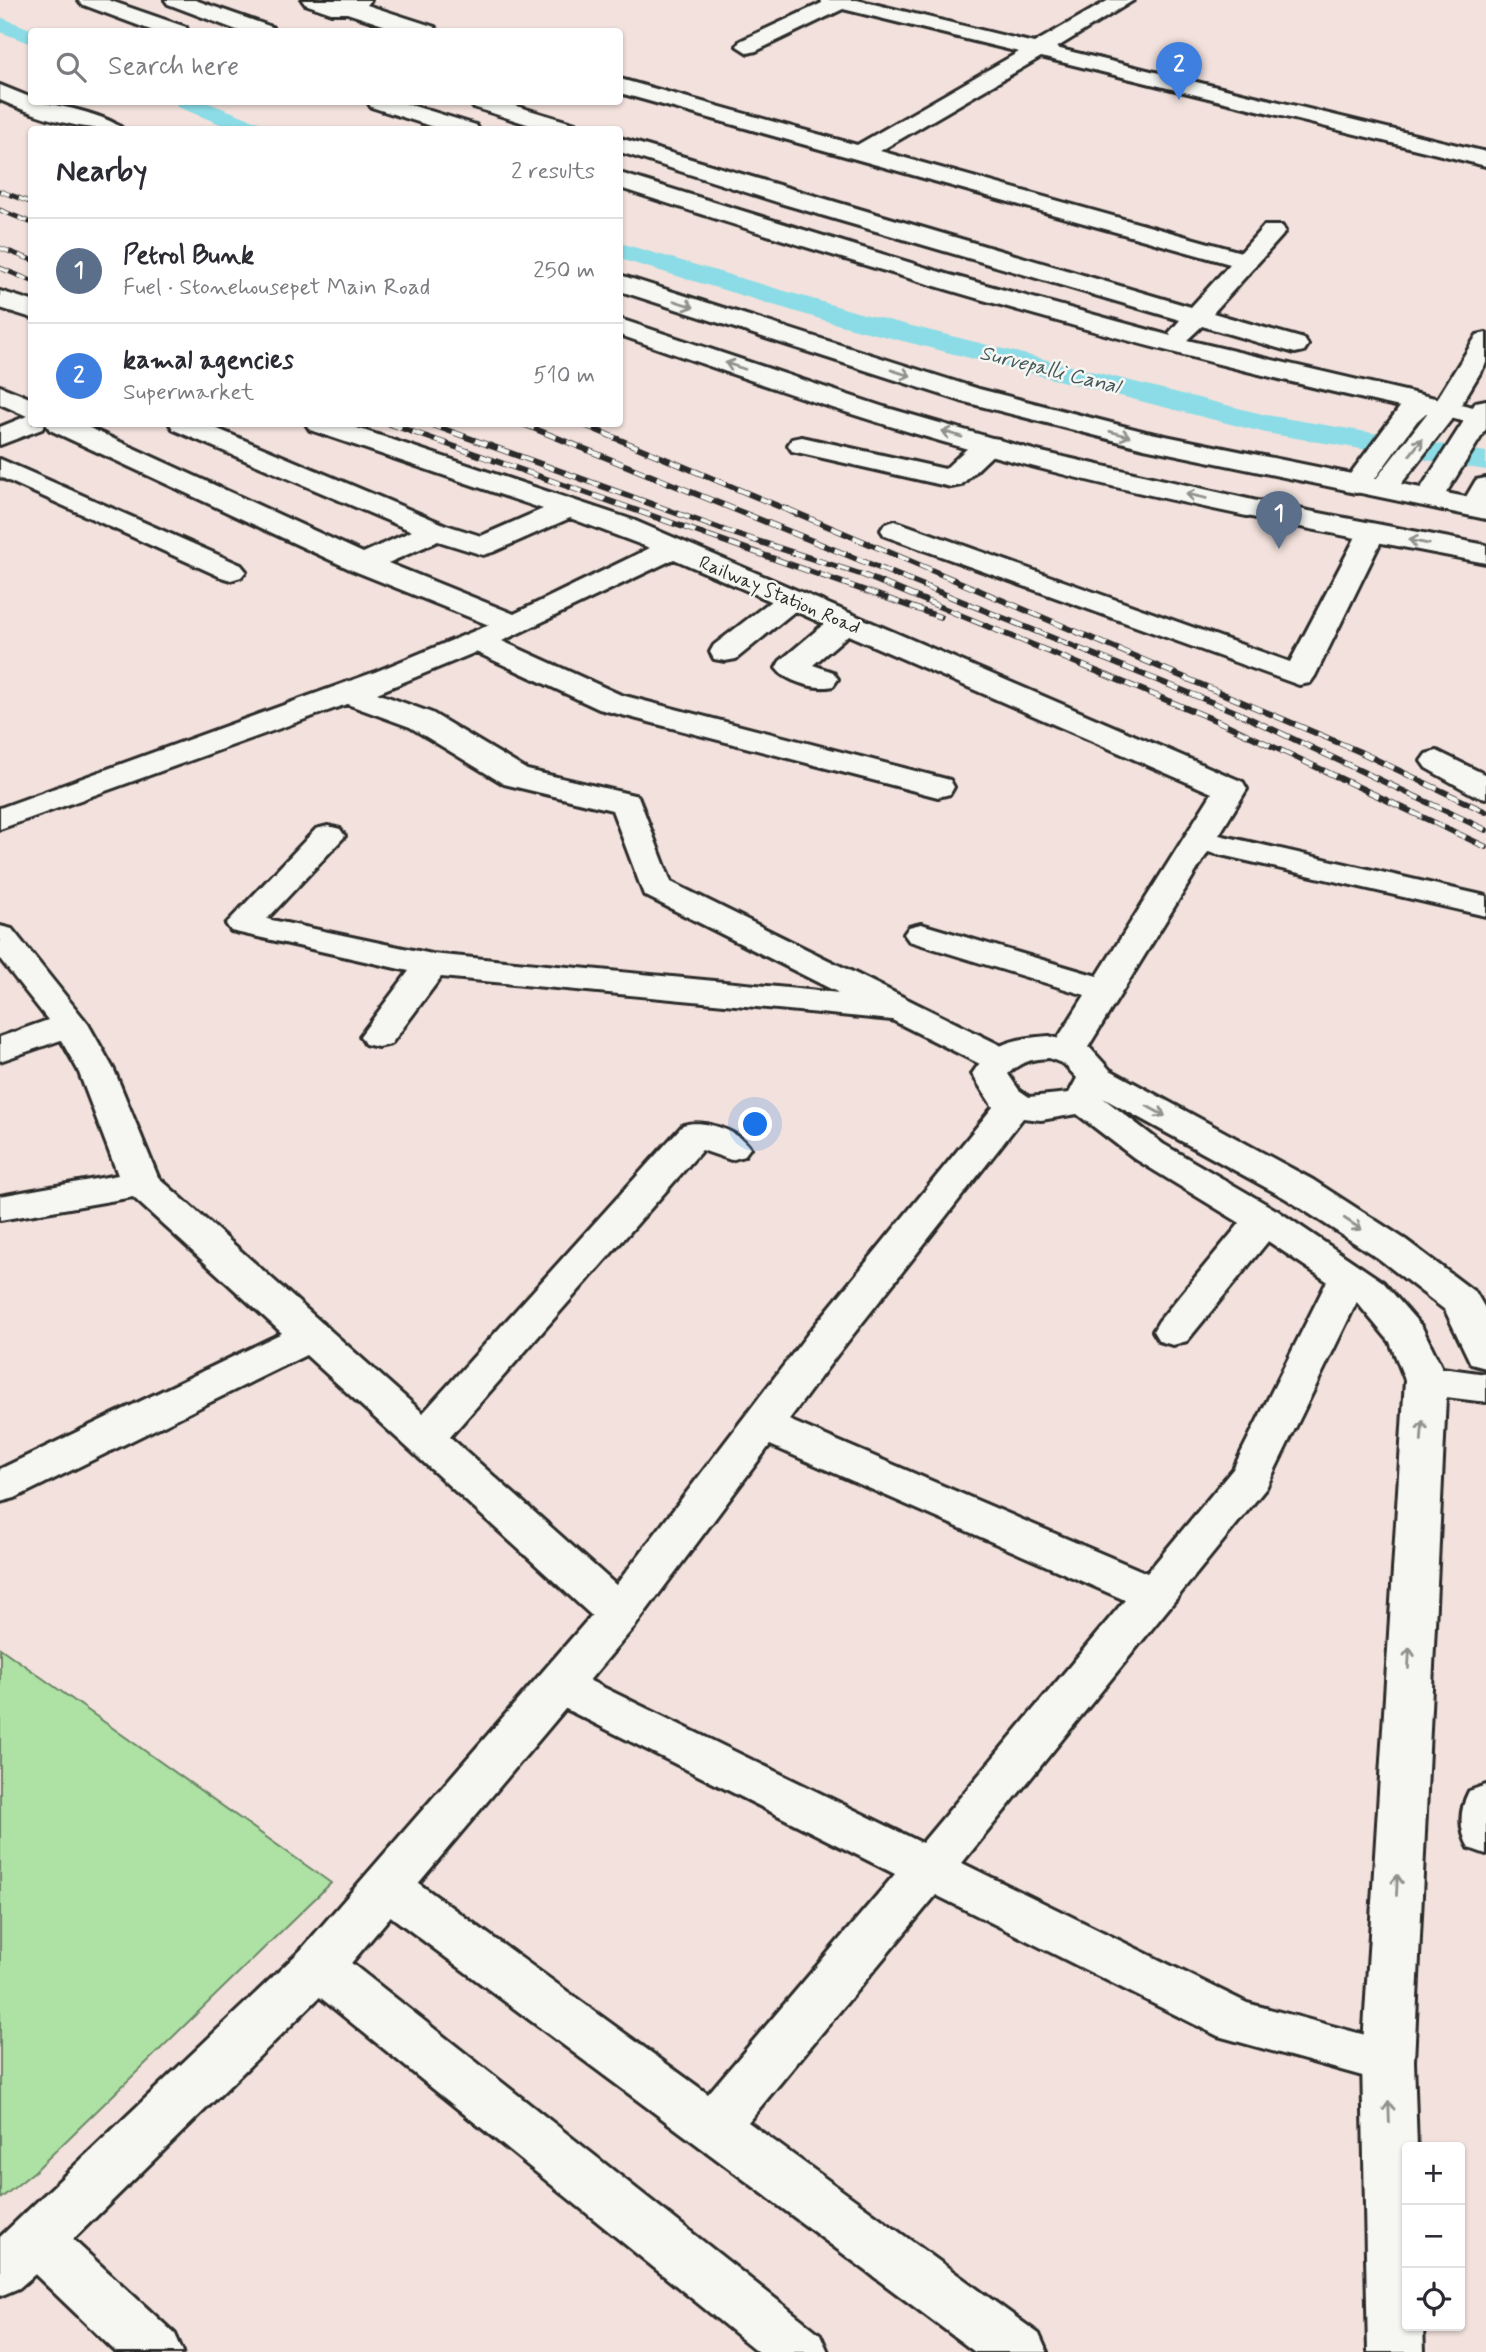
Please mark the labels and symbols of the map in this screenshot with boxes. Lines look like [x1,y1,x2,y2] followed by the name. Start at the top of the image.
[1156,42,1202,100] pin: 2
[673,299,695,311] one-way arrow
[977,339,1125,402] water label: Survepalli Canal
[724,359,746,372] one-way arrow
[890,368,912,381] one-way arrow
[941,427,963,440] one-way arrow
[1108,428,1131,441] one-way arrow
[1408,438,1423,457] one-way arrow
[1185,489,1208,503] one-way arrow
[1256,491,1302,549] pin: 1
[1408,535,1431,548] one-way arrow
[695,550,864,642] street label: Railway Station Road
[1145,1105,1166,1118] one-way arrow
[738,1107,772,1141] your location
[1343,1217,1363,1231] one-way arrow
[1416,1420,1429,1443] one-way arrow
[1403,1647,1416,1670] one-way arrow
[1391,1874,1404,1897] one-way arrow
[1382,2101,1396,2124] one-way arrow

